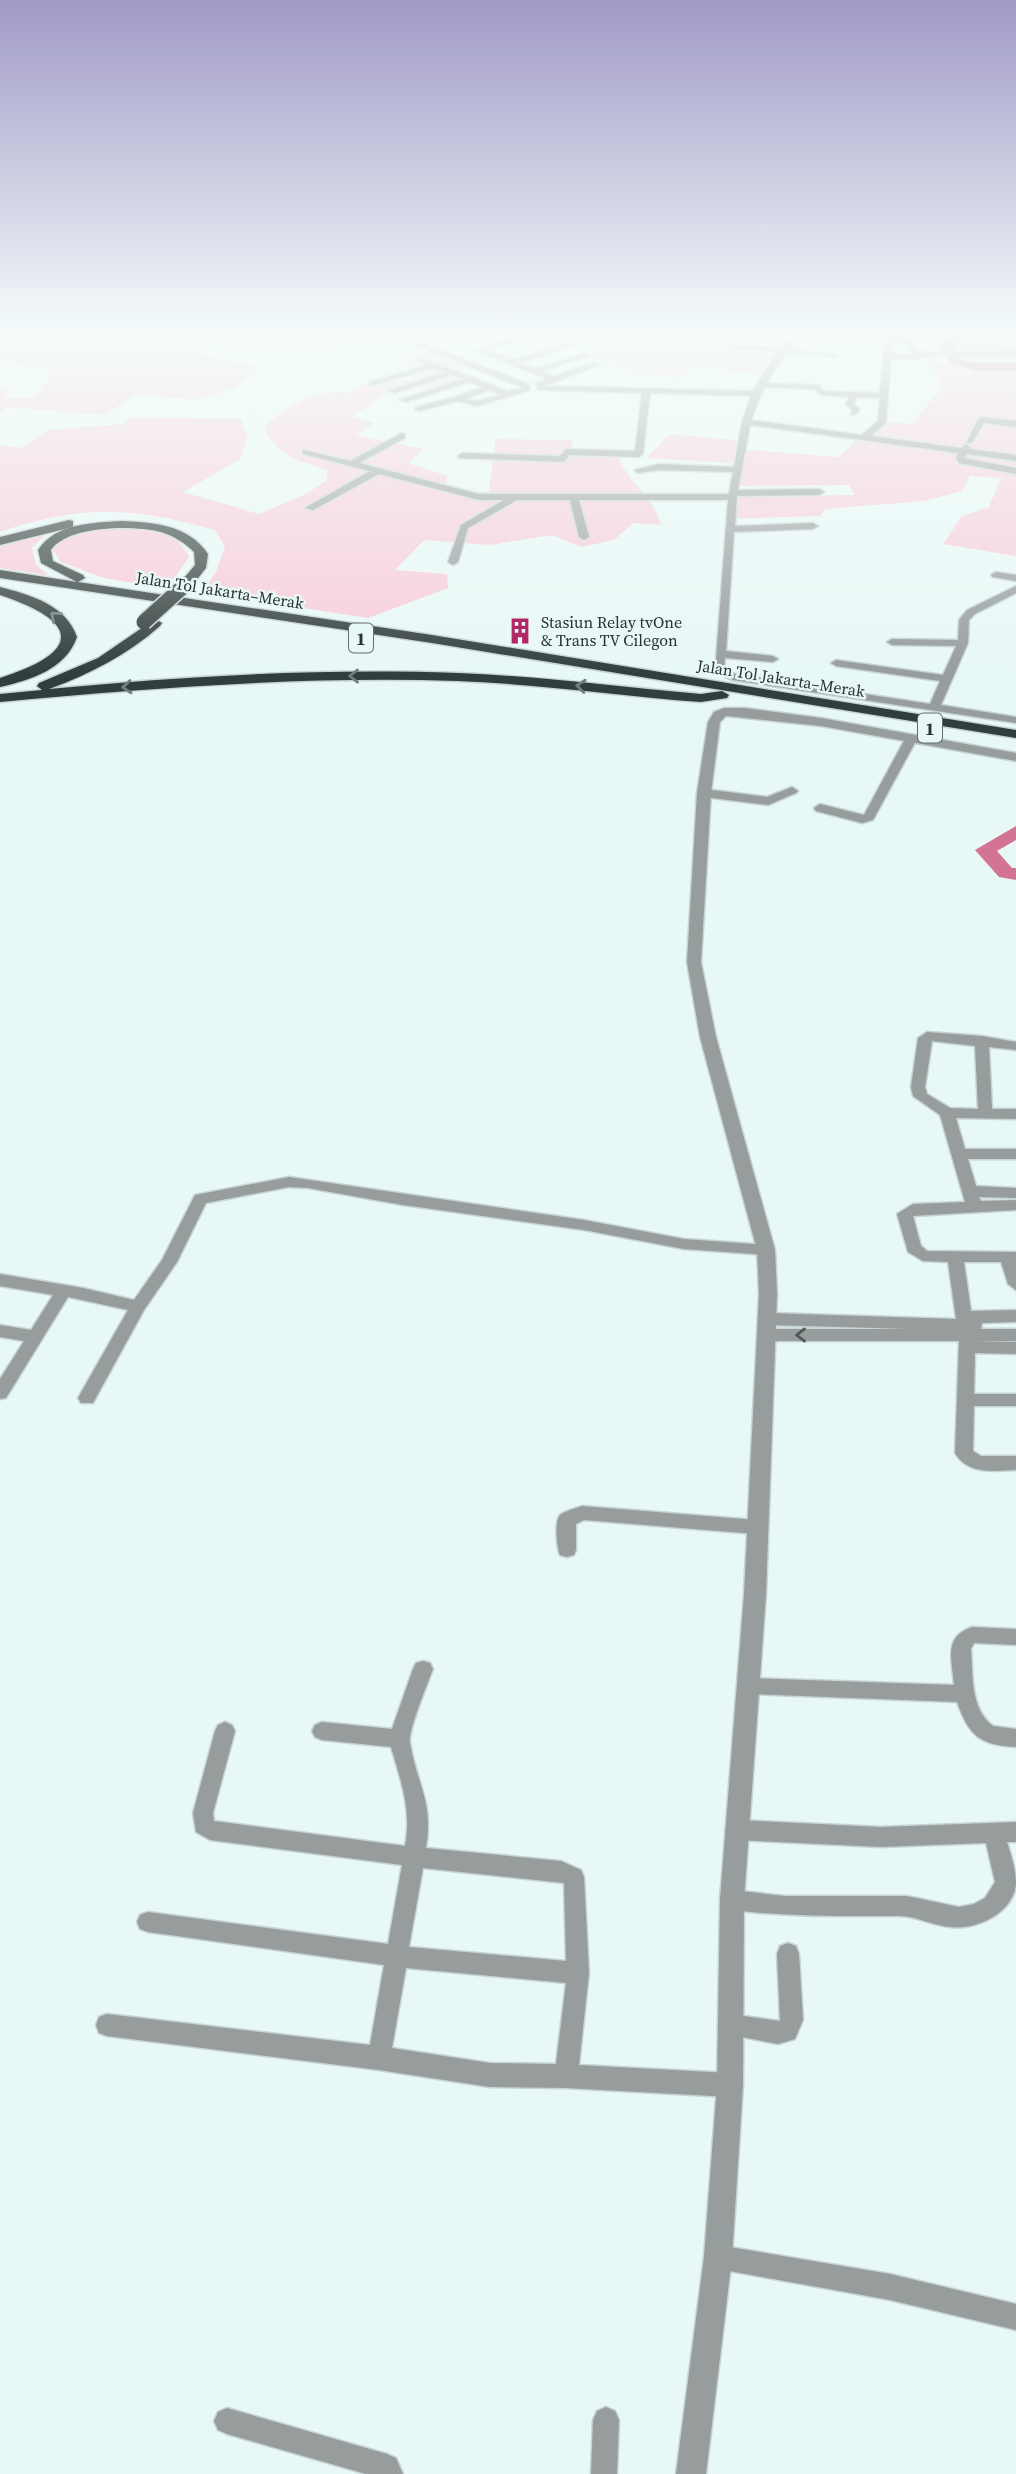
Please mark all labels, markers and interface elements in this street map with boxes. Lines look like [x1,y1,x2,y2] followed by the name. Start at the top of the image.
[133,566,306,614] street label: Jalan Tol Jakarta–Merak
[541,611,682,651] place label: Stasiun Relay tvOne & Trans TV Cilegon
[50,612,63,624] one-way arrow
[505,616,535,646] building icon: Stasiun Relay tvOne & Trans TV Cilegon
[349,624,373,652] road number: 1
[694,654,867,702] street label: Jalan Tol Jakarta–Merak
[348,668,359,684] one-way arrow
[121,679,133,694] one-way arrow
[575,679,586,694] one-way arrow
[918,714,942,742] road number: 1
[795,1327,806,1343] one-way arrow

